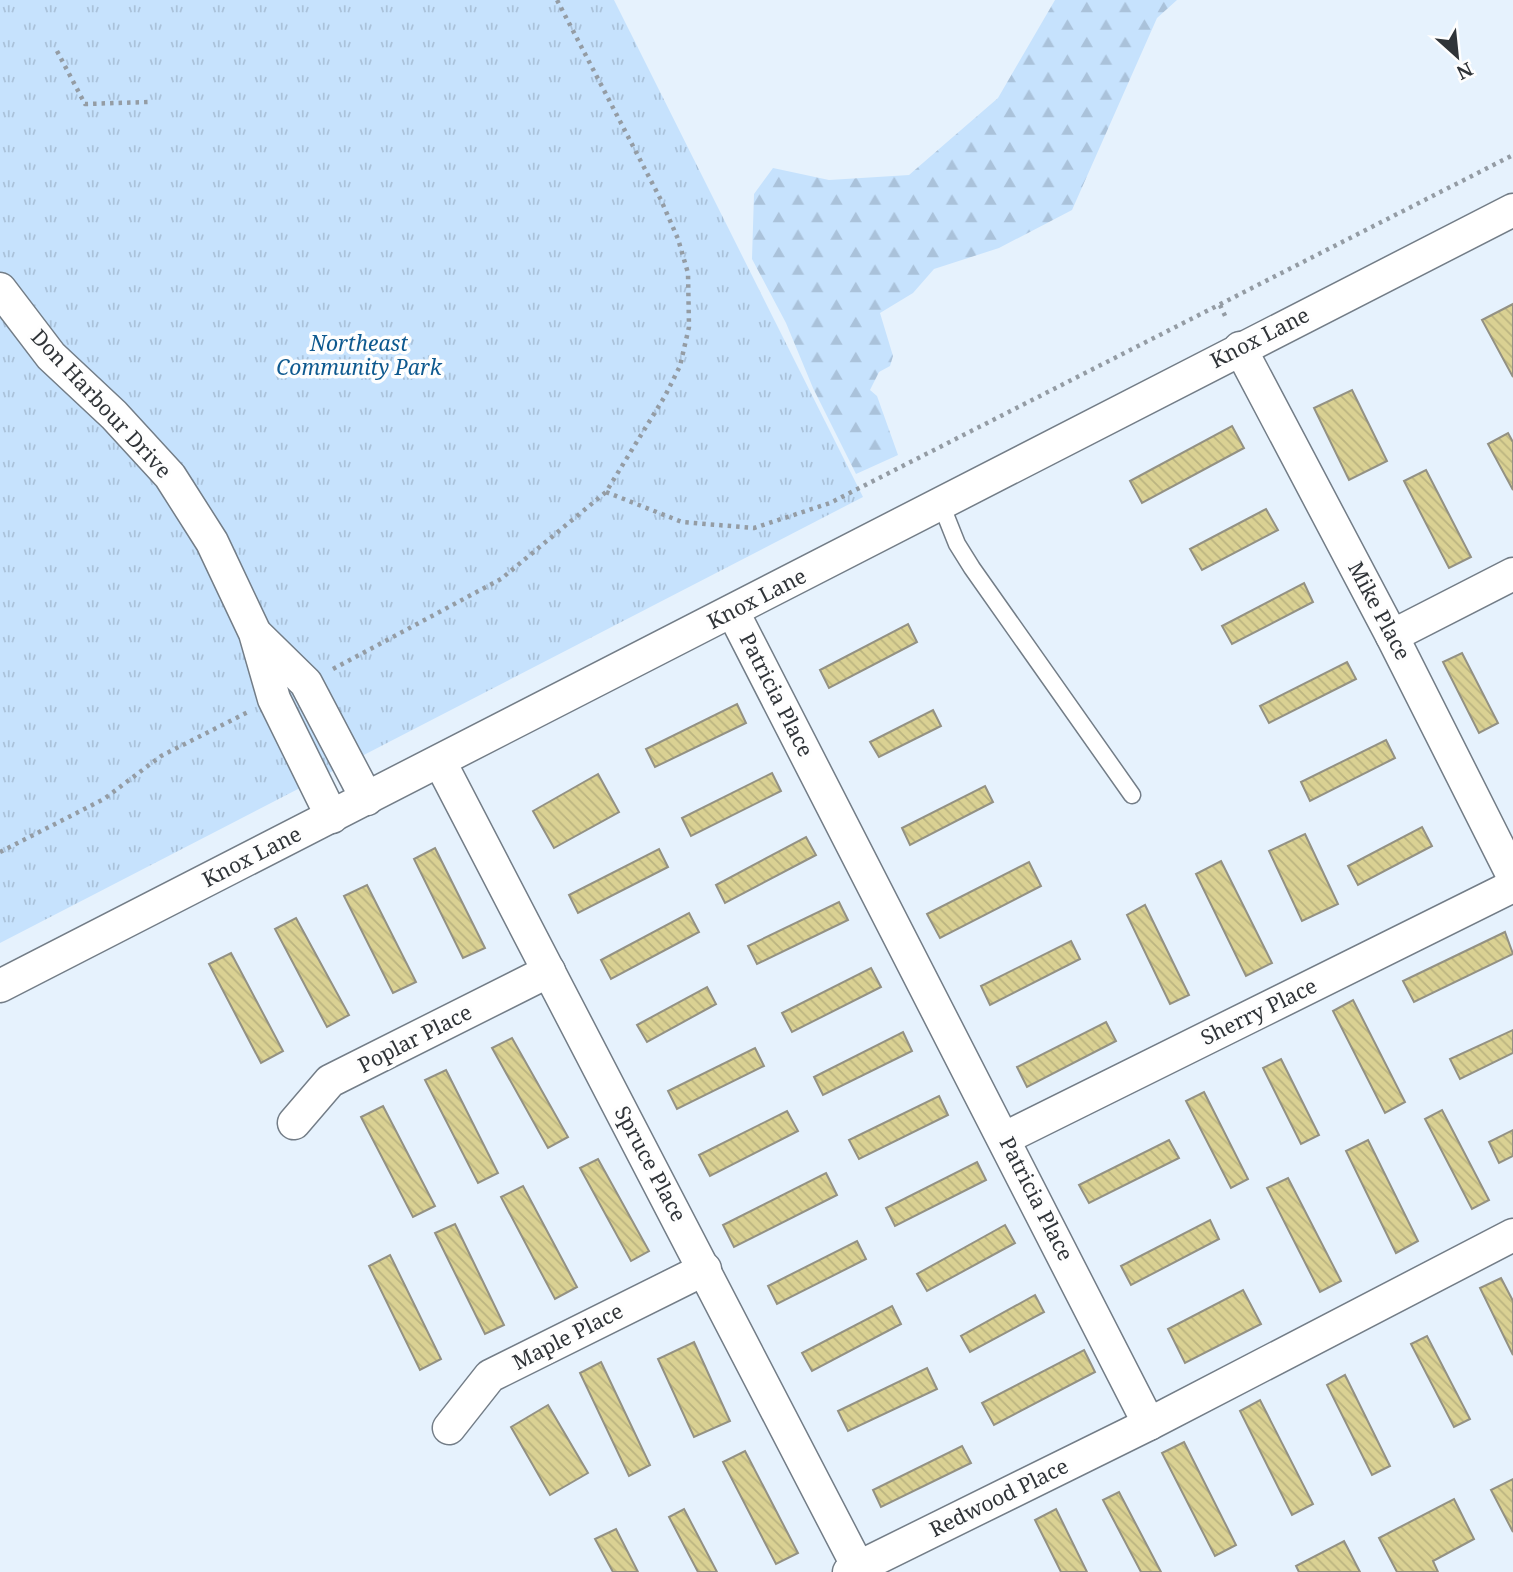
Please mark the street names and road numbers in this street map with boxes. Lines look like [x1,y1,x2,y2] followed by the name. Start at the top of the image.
[1205,300,1314,374] street label: Knox Lane
[25,323,178,484] street label: Don Harbour Drive
[1342,556,1417,665] street label: Mike Place
[702,561,811,635] street label: Knox Lane
[734,628,820,761] street label: Patricia Place
[197,819,306,893] street label: Knox Lane
[1196,971,1321,1051] street label: Sherry Place
[353,997,476,1079] street label: Poplar Place
[609,1101,693,1226] street label: Spruce Place
[994,1132,1080,1265] street label: Patricia Place
[508,1296,627,1376] street label: Maple Place
[924,1451,1073,1543] street label: Redwood Place

